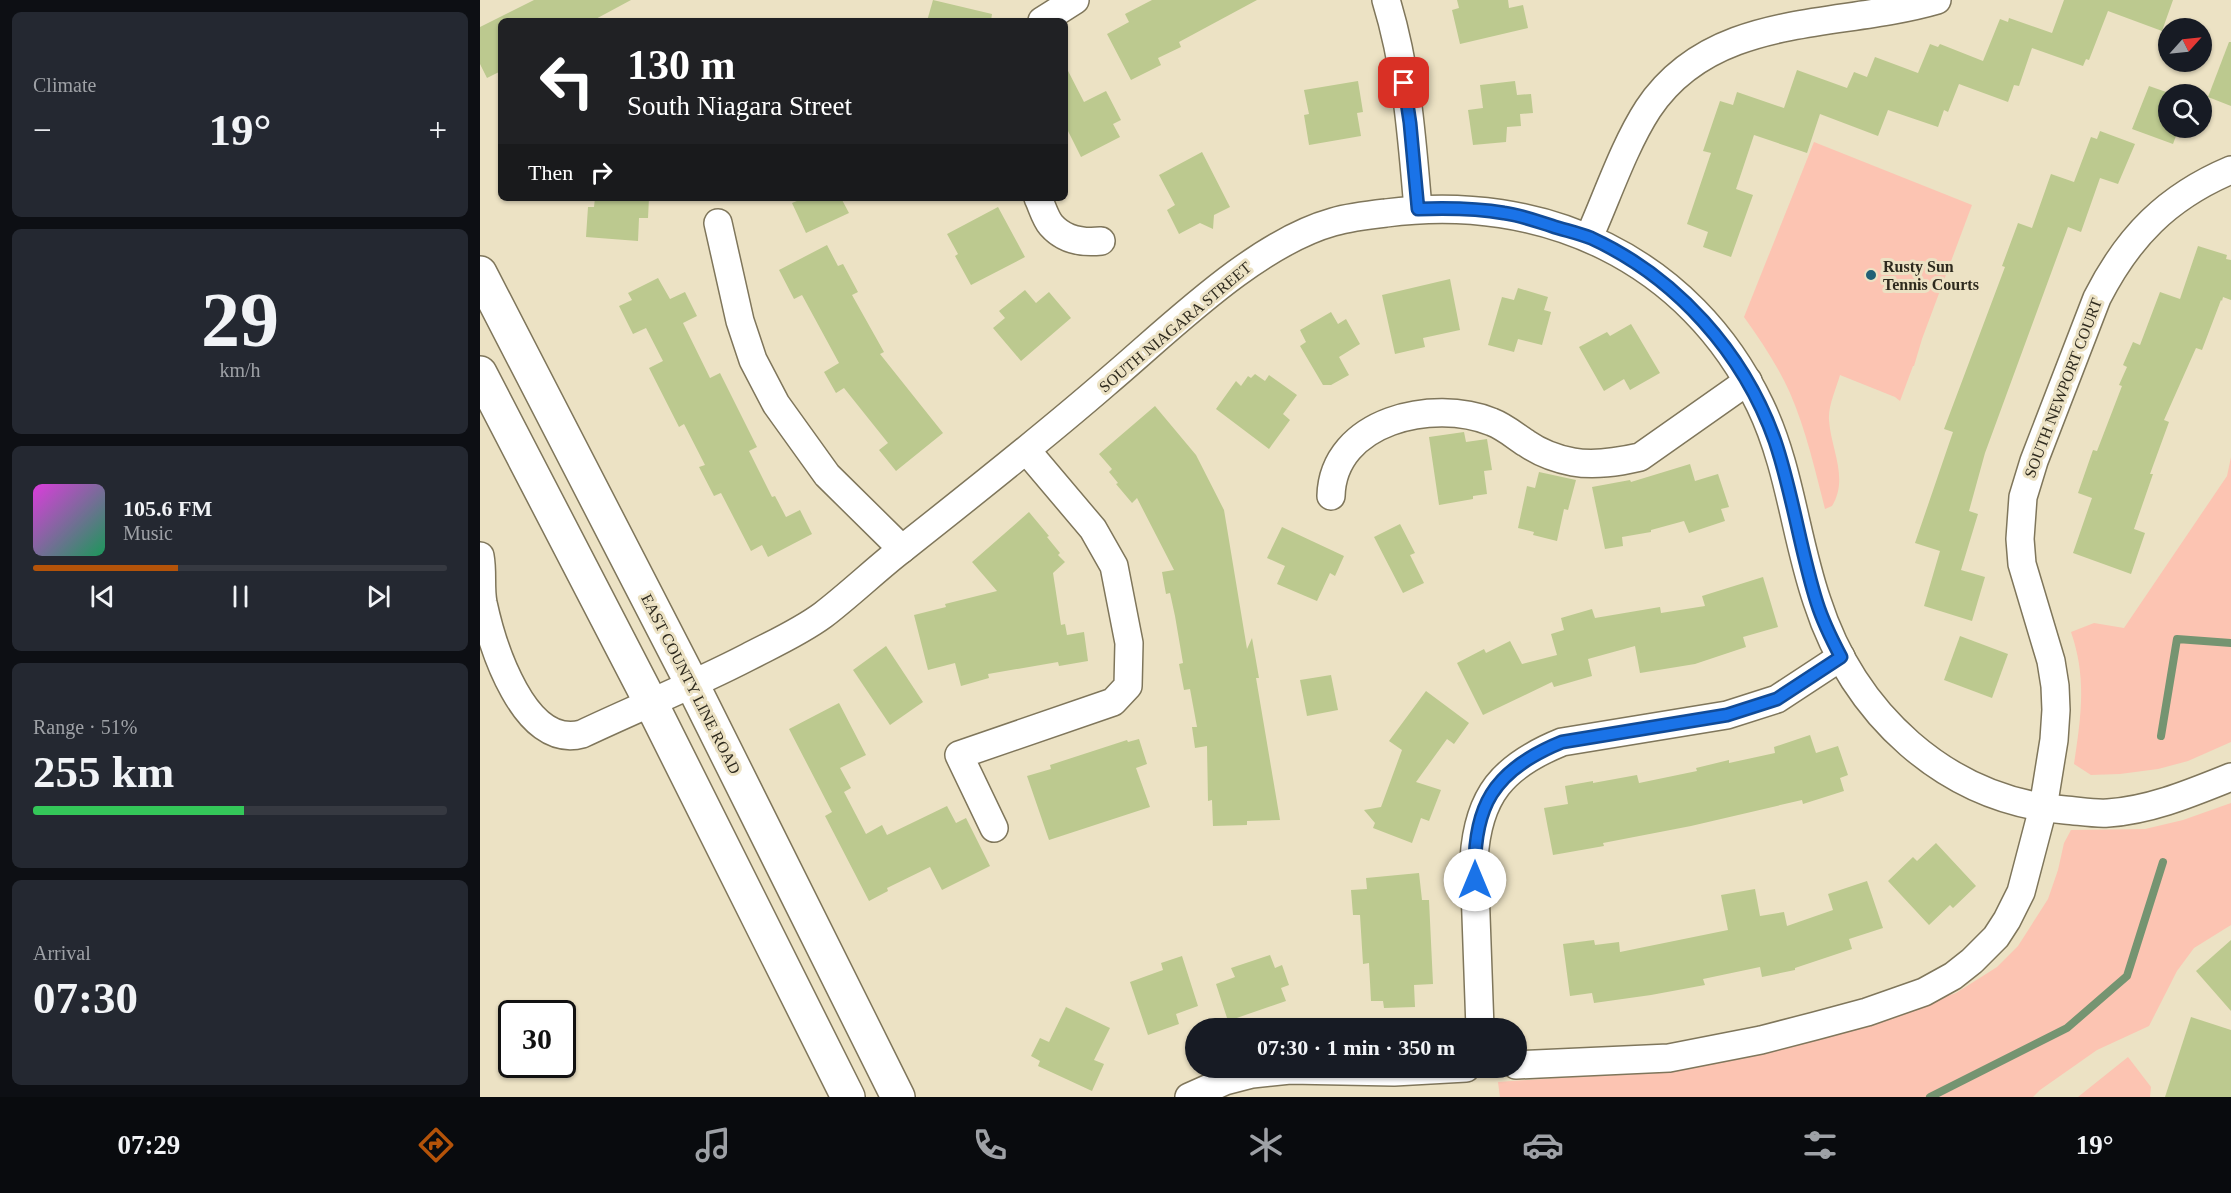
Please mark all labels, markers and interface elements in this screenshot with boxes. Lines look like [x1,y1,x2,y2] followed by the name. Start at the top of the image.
[2158,18,2212,72] north arrow
[2158,18,2212,138] map controls
[528,42,606,120] icon: left
[627,42,736,88] text: 130 m
[1378,57,1429,108] pin
[1387,66,1420,99] icon: arrive
[33,74,96,96] text: Climate
[2158,84,2212,138] button: search
[627,91,852,121] text: South Niagara Street
[209,105,272,155] text: 19°
[33,112,52,148] text: −
[428,112,447,148] text: +
[585,156,618,189] icon: right
[528,160,573,185] text: Then
[1096,258,1255,396] street label: SOUTH NIAGARA STREET
[1883,258,1979,293] place label: Rusty Sun Tennis Courts
[1864,268,1878,282] marker: Rusty Sun Tennis Courts
[201,276,279,363] text: 29
[2021,296,2105,480] street label: SOUTH NEWPORT COURT
[219,359,261,381] text: km/h
[123,496,212,521] text: 105.6 FM
[123,522,173,544] text: Music
[86,580,119,613] icon: previous
[224,580,257,613] icon: pause
[362,580,395,613] icon: next
[638,591,744,777] street label: EAST COUNTY LINE ROAD
[33,716,137,738] text: Range · 51%
[33,747,174,797] text: 255 km
[1443,848,1507,912] position arrow
[33,942,91,964] text: Arrival
[33,973,138,1023] text: 07:30
[498,1000,576,1078] speed limit sign: 30
[1257,1035,1455,1060] text: 07:30 · 1 min · 350 m
[415,1124,457,1166] icon: directions
[692,1124,734,1166] icon: music
[969,1124,1011,1166] icon: phone
[1245,1124,1287,1166] icon: climate
[1522,1124,1564,1166] icon: car
[1799,1124,1841,1166] icon: filters
[117,1130,180,1160] text: 07:29
[2076,1130,2114,1160] text: 19°

